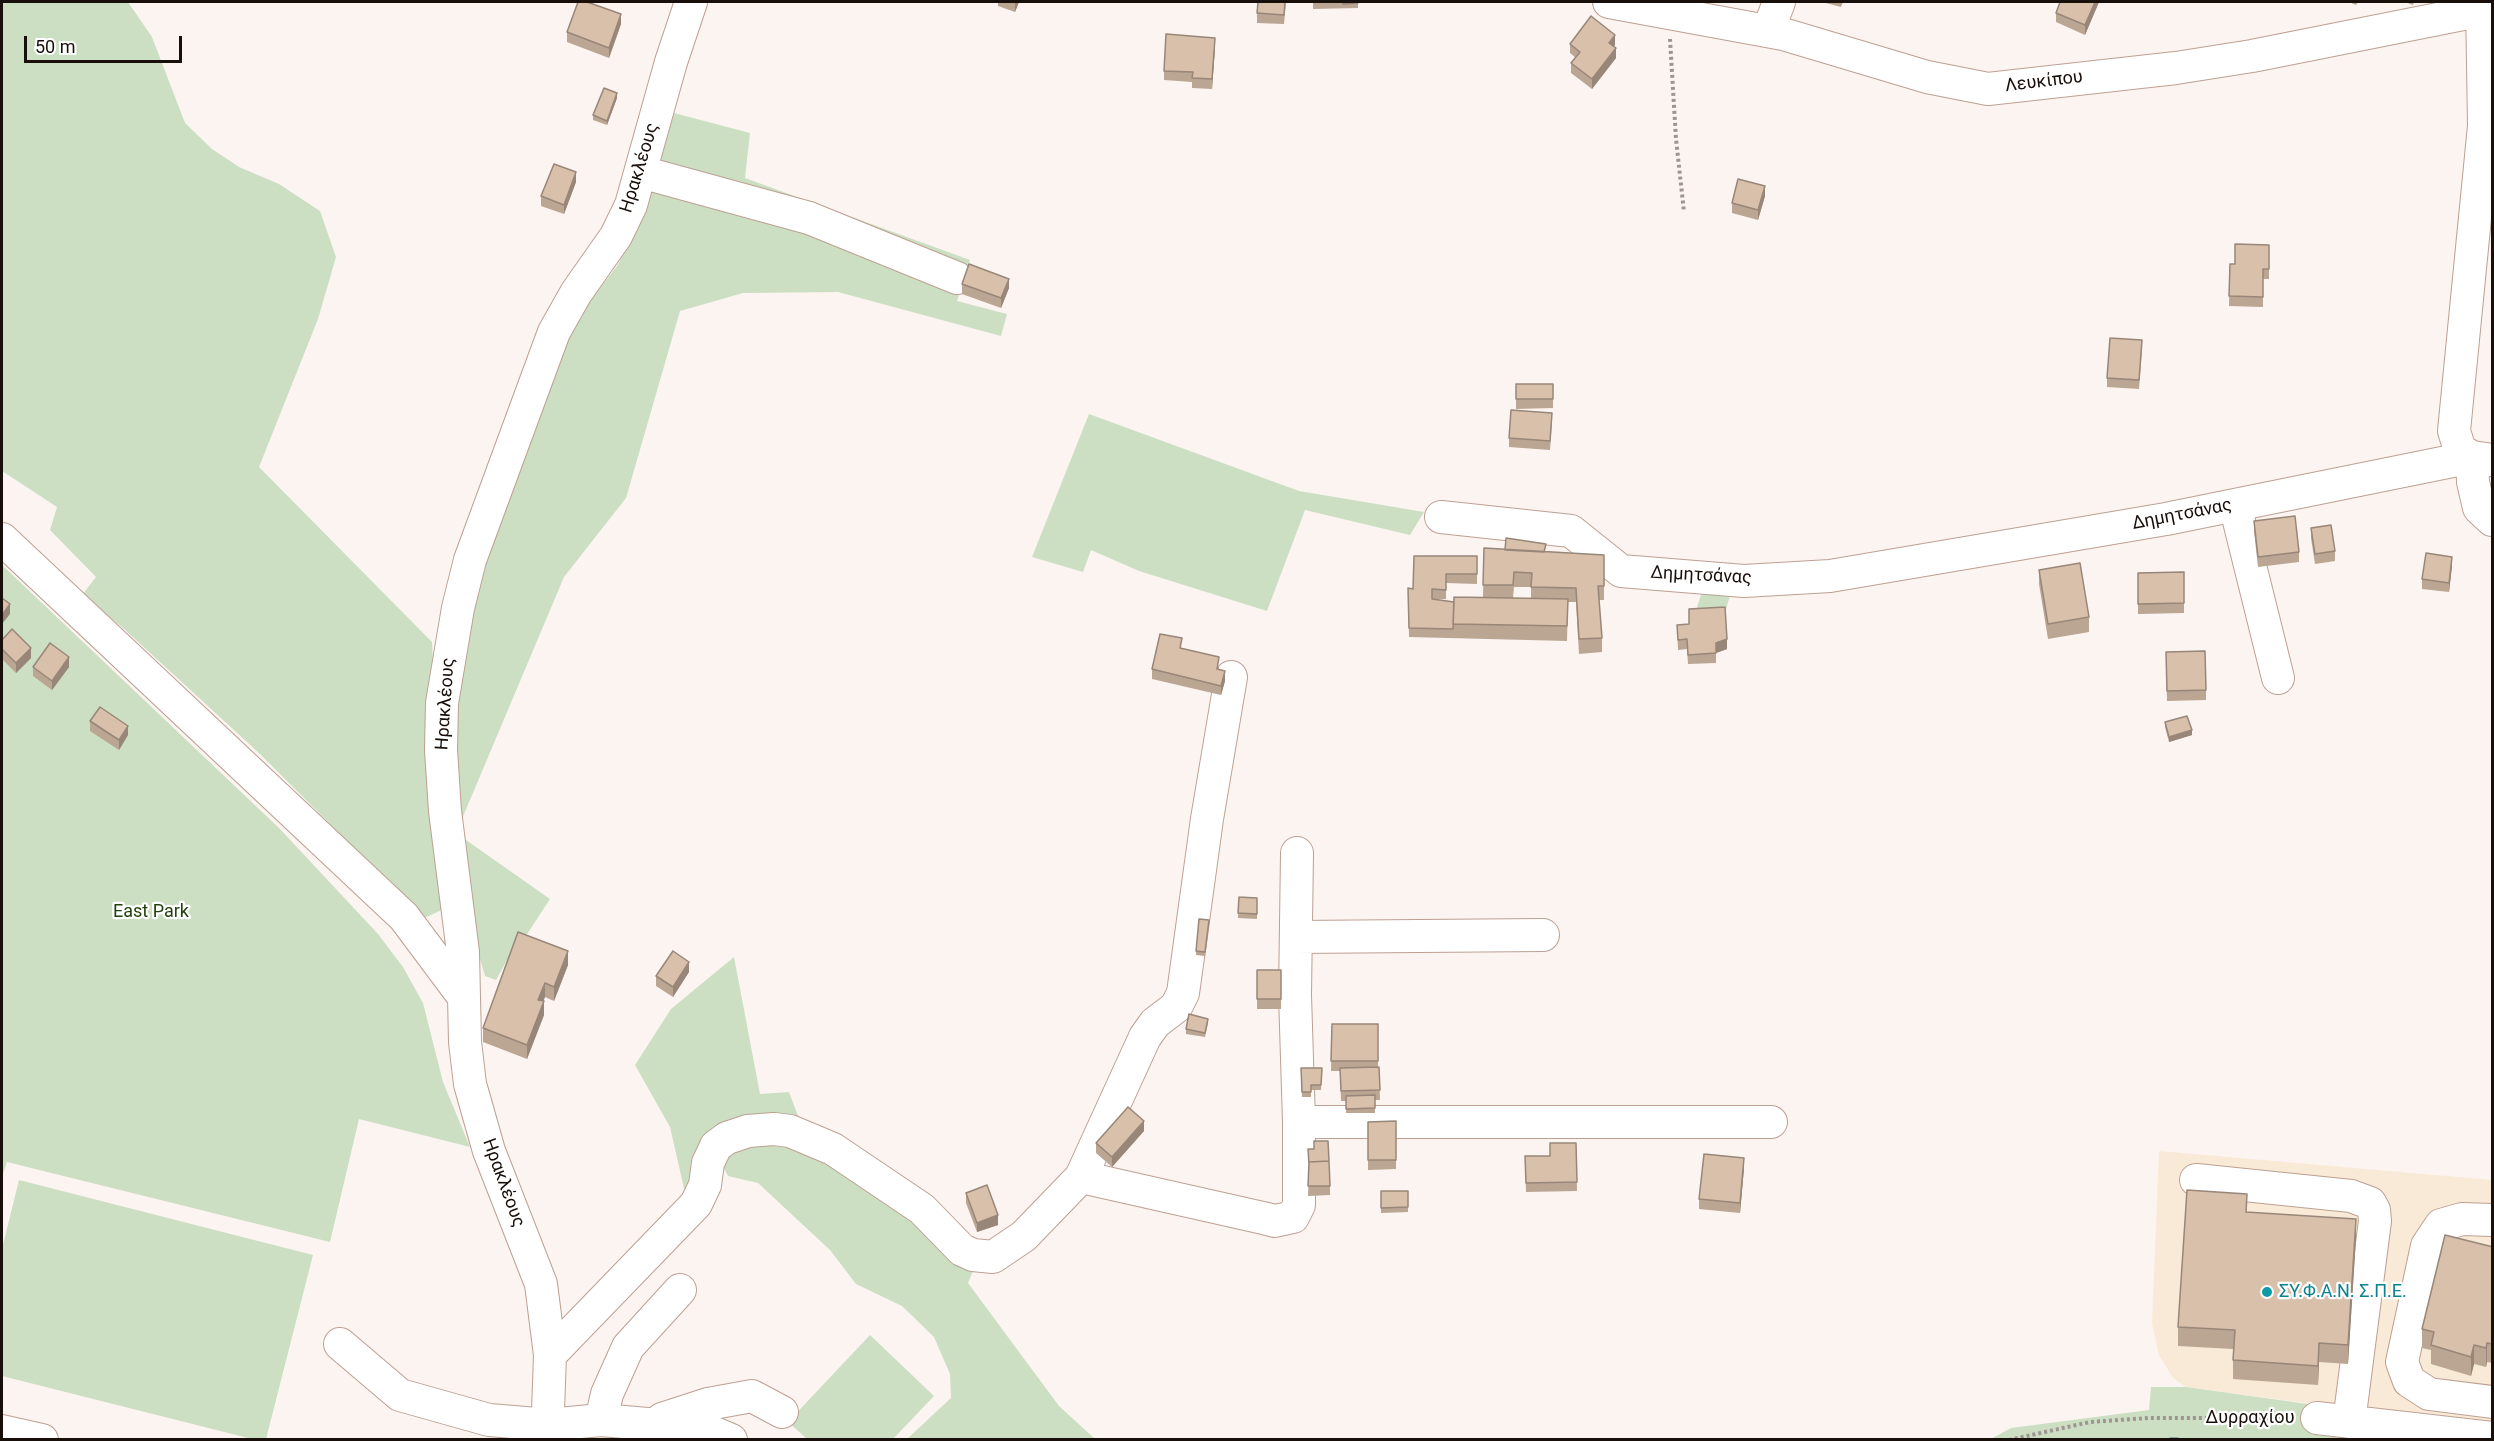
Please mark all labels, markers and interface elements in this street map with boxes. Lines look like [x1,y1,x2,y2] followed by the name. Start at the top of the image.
[27,24,184,62] scale bar
[35,36,75,57] text: 50 m
[2004,67,2084,97] street label: Λευκίπου
[616,121,664,215] street label: Ηρακλέους
[2130,495,2234,535] street label: Δημητσάνας
[1650,563,1752,589] street label: Δημητσάνας
[432,657,460,751] street label: Ηρακλέους
[113,901,189,923] park label: East Park
[477,1136,529,1230] street label: Ηρακλέους
[2279,1281,2407,1303] place label: ΣΥ.Φ.Α.Ν. Σ.Π.Ε.
[2260,1285,2274,1299] marker: ΣΥ.Φ.Α.Ν. Σ.Π.Ε.
[2206,1407,2294,1429] street label: Δυρραχίου

